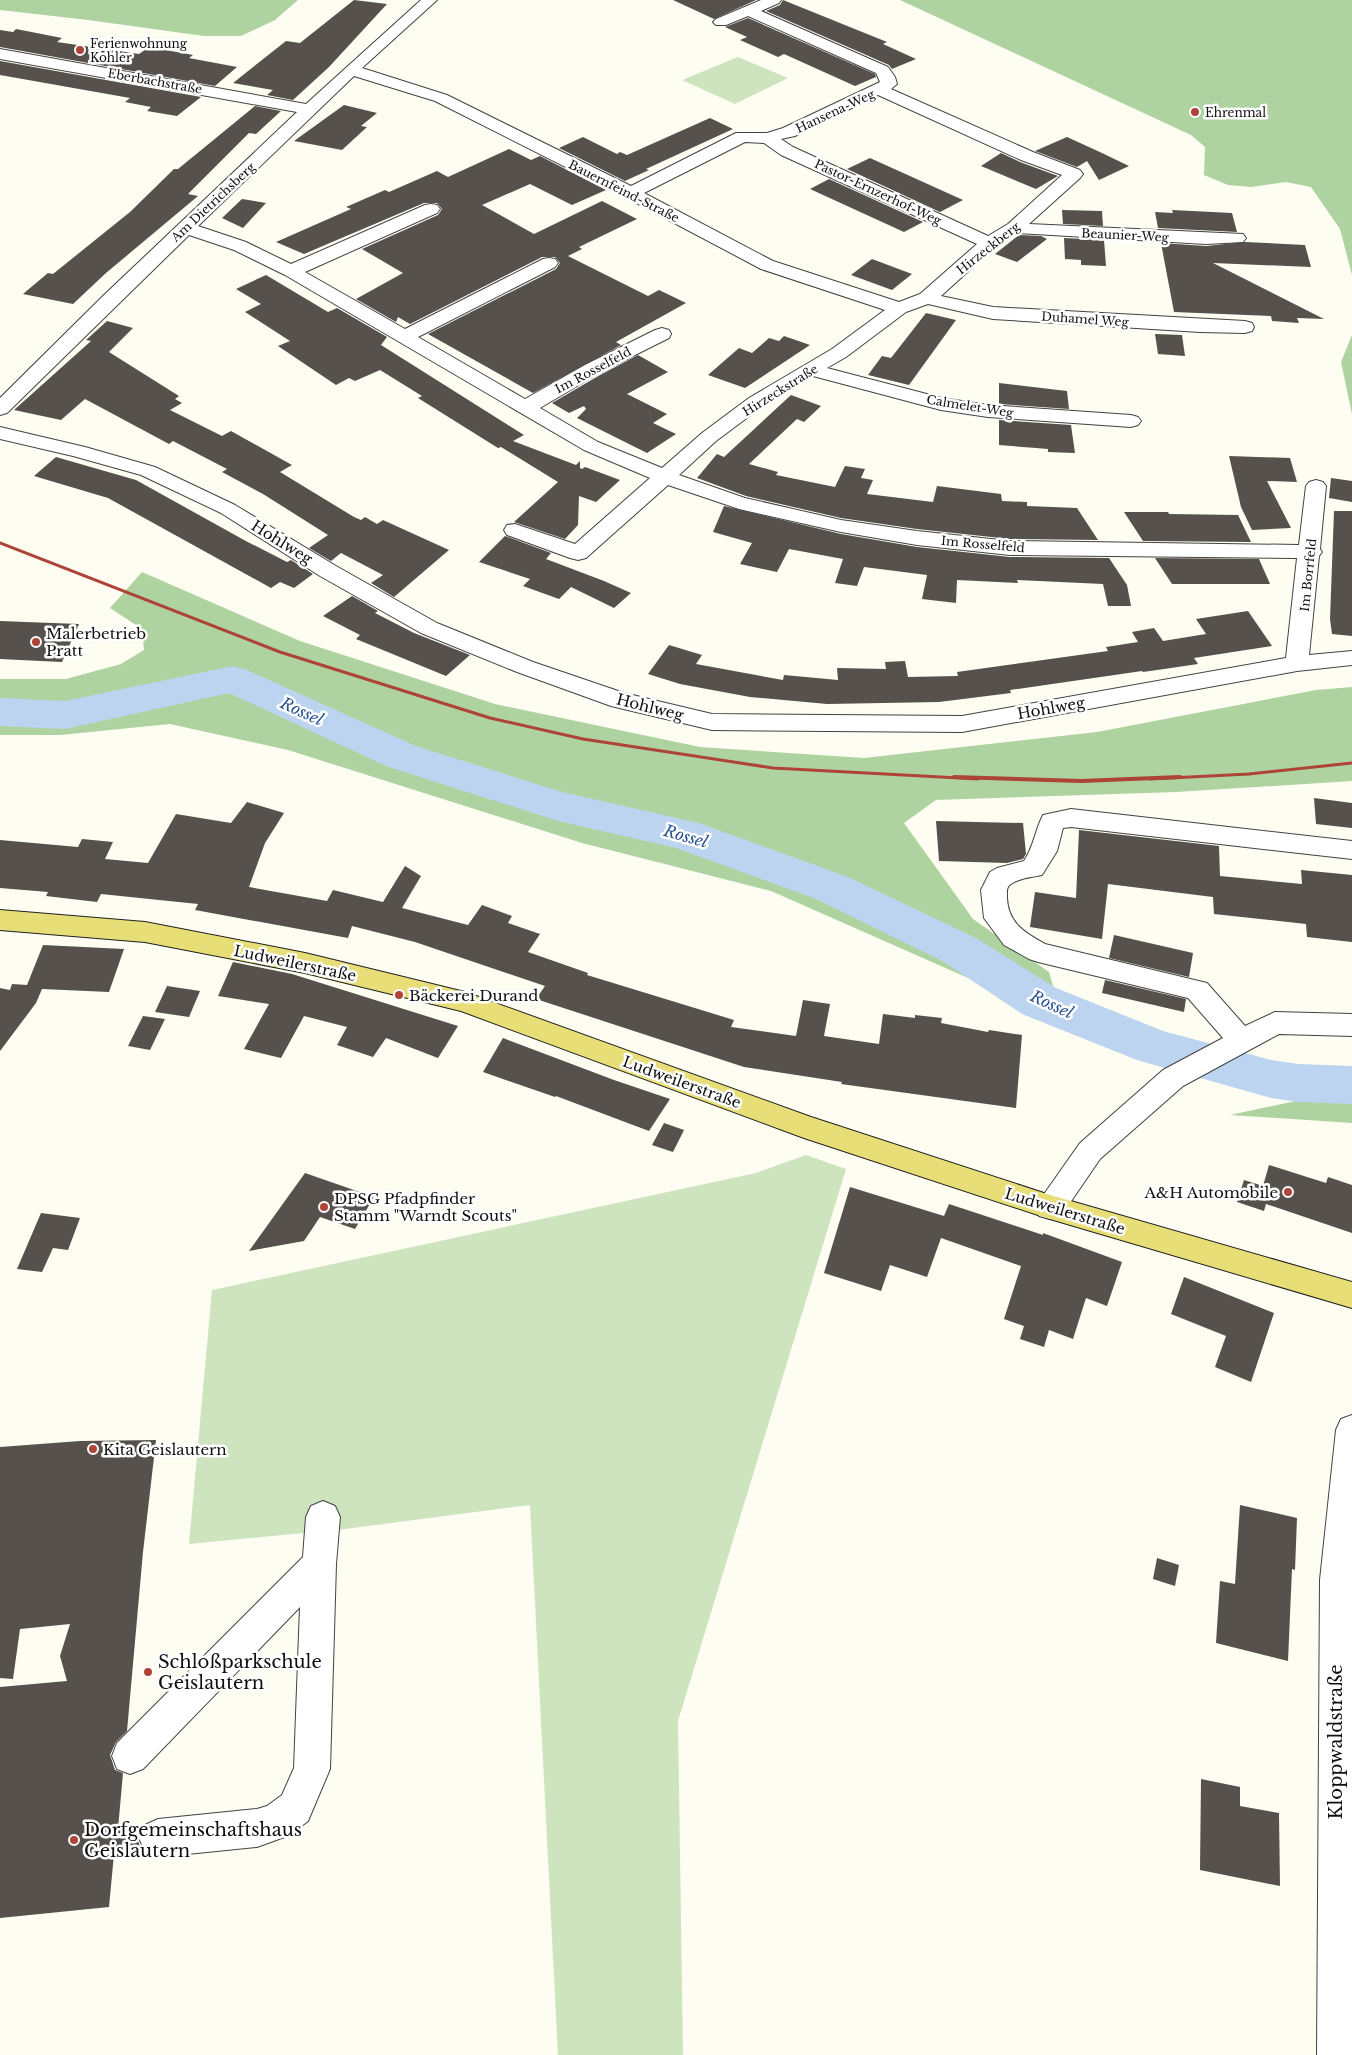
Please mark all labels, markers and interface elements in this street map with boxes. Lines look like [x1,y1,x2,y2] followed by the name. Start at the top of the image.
[90,36,188,65] place label: Ferienwohnung Köhler
[74,44,86,56] marker: Ferienwohnung Köhler
[107,65,204,97] street label: Eberbachstraße
[793,86,878,136] street label: Hansena-Weg
[1205,105,1266,120] place label: Ehrenmal
[1189,106,1201,118] marker: Ehrenmal
[812,156,945,228] street label: Pastor-Ernzerhof-Weg
[566,157,682,225] street label: Bauernfeind-Straße
[167,159,259,245] street label: Am Dietrichsberg
[953,218,1023,277] street label: Hirzeckberg
[1081,225,1170,245] street label: Beaunier-Weg
[1041,308,1130,330] street label: Duhamel Weg
[552,344,634,396] street label: Im Rosselfeld
[740,361,820,419] street label: Hirzeckstraße
[926,392,1015,420] street label: Calmelet-Weg
[248,516,317,569] street label: Hohlweg
[941,533,1025,555] street label: Im Rosselfeld
[1297,538,1319,612] street label: Im Borrfeld
[46,624,146,660] place label: Malerbetrieb Pratt
[30,636,42,648] marker: Malerbetrieb Pratt
[614,689,687,725] street label: Hohlweg
[277,692,327,730] water label: Rossel
[1016,693,1087,723] street label: Hohlweg
[661,820,711,852] water label: Rossel
[232,941,358,985] street label: Ludweilerstraße
[1027,985,1077,1023] water label: Rossel
[409,986,538,1005] place label: Bäckerei Durand
[393,989,405,1001] marker: Bäckerei Durand
[620,1052,744,1112] street label: Ludweilerstraße
[1143,1183,1278,1202] place label: A&H Automobile
[1003,1184,1127,1238] street label: Ludweilerstraße
[1282,1186,1294,1198] marker: A&H Automobile
[334,1189,517,1225] place label: DPSG Pfadpfinder Stamm "Warndt Scouts"
[318,1201,330,1213] marker: DPSG Pfadpfinder Stamm "Warndt Scouts"
[103,1440,226,1459] place label: Kita Geislautern
[87,1443,99,1455] marker: Kita Geislautern
[158,1651,322,1694] place label: Schloßparkschule Geislautern
[1325,1664,1347,1820] street label: Kloppwaldstraße
[142,1666,154,1678] marker: Schloßparkschule Geislautern
[84,1819,302,1862] place label: Dorfgemeinschaftshaus Geislautern
[68,1834,80,1846] marker: Dorfgemeinschaftshaus Geislautern

